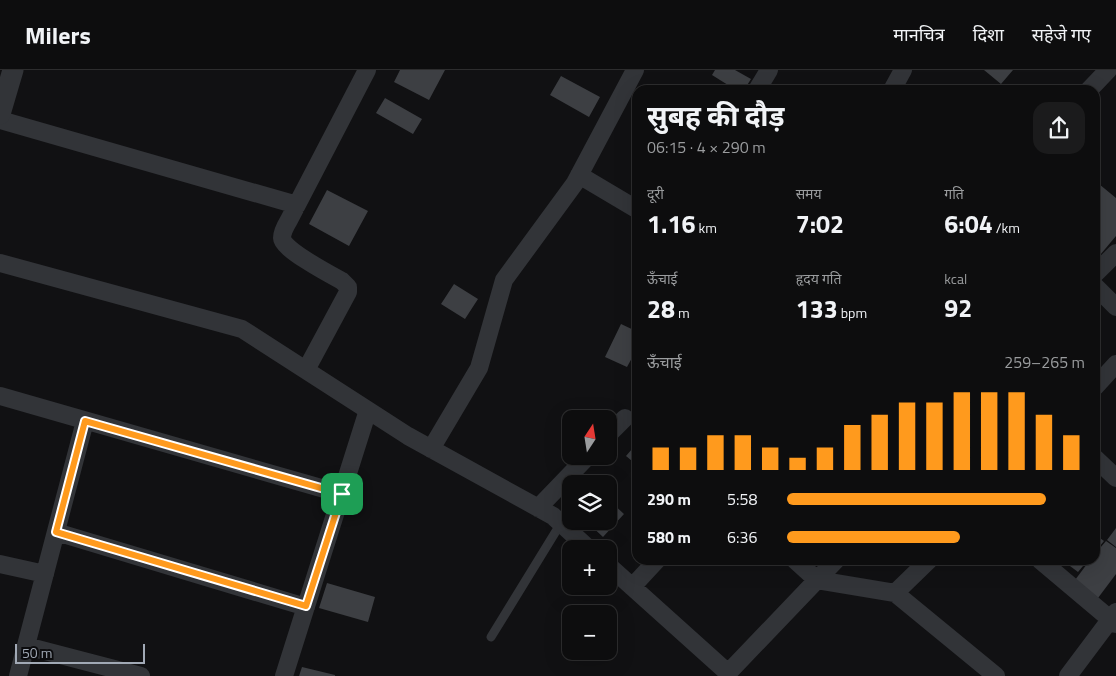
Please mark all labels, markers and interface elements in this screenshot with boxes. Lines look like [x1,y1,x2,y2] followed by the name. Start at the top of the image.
[25,17,91,53] text: Milers
[893,21,945,48] text: मानचित्र
[973,21,1004,48] text: दिशा
[1032,21,1091,48] text: सहेजे गए
[647,94,785,137] text: सुबह की दौड़
[1033,102,1085,154] button: share
[647,135,766,159] text: 06:15 · 4 × 290 m
[647,183,664,204] text: दूरी
[796,183,822,204] text: समय
[944,183,964,204] text: गति
[647,205,695,243] text: 1.16
[796,205,844,243] text: 7:02
[944,205,993,243] text: 6:04
[695,217,717,238] text: km
[993,217,1020,238] text: /km
[647,268,677,289] text: ऊँचाई
[796,268,841,289] text: हृदय गति
[944,268,967,289] text: kcal
[944,289,972,327] text: 92
[647,290,675,328] text: 28
[796,290,838,328] text: 133
[675,302,690,323] text: m
[838,302,867,323] text: bpm
[647,350,682,374] text: ऊँचाई
[1004,350,1085,374] text: 259–265 m
[562,410,618,465] north arrow
[562,410,617,660] map controls
[321,473,363,515] pin
[562,475,617,530] button: layers
[328,480,356,508] icon: arrive
[647,487,691,511] text: 290 m
[727,487,757,511] text: 5:58
[647,525,691,549] text: 580 m
[727,525,757,549] text: 6:36
[562,540,617,595] button: +
[562,605,617,660] button: −
[15,641,145,664] scale bar
[22,642,52,663] text: 50 m

